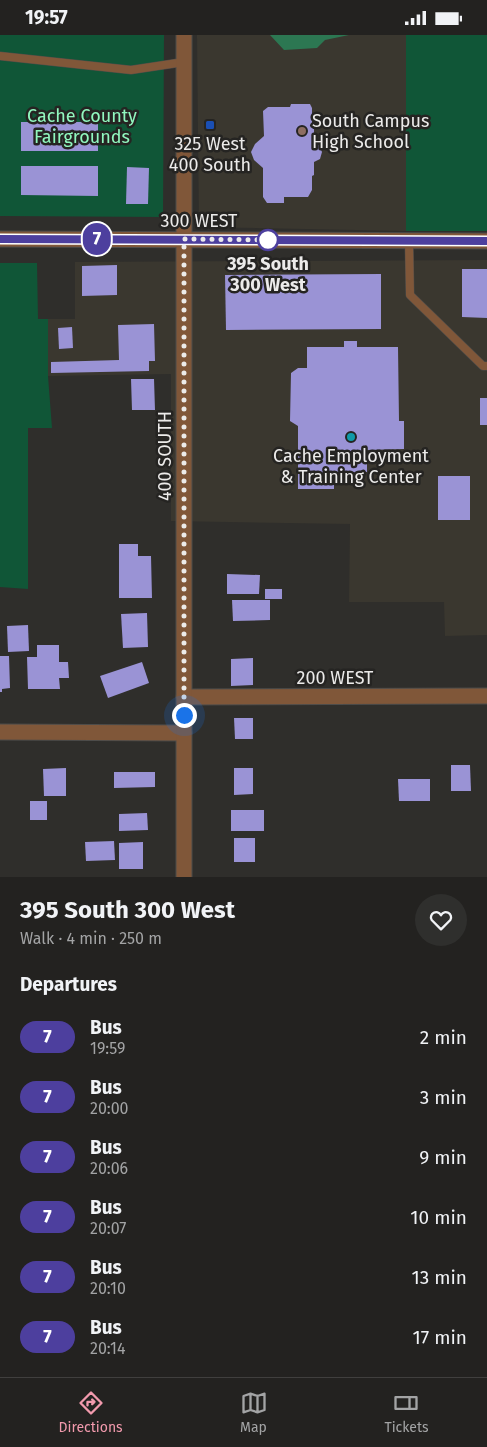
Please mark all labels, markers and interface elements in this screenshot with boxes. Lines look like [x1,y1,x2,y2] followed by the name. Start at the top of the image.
[25,6,68,29] text: 19:57
[27,105,137,148] park label: Cache County Fairgrounds
[312,110,429,153] place label: South Campus High School
[204,119,216,131] marker: 325 West 400 South
[296,125,308,137] marker: South Campus High School
[169,133,251,176] place label: 325 West 400 South
[161,210,238,232] street label: 300 WEST
[81,223,113,255] line badge: 7
[93,228,101,250] text: 7
[257,229,279,251] marker: 395 South 300 West
[226,253,309,296] place label: 395 South 300 West
[154,411,176,501] street label: 400 SOUTH
[345,431,357,443] marker: Cache Employment & Training Center
[273,445,429,488] place label: Cache Employment & Training Center
[297,667,374,689] street label: 200 WEST
[172,703,197,728] your location
[415,894,467,946] button: heart
[20,896,235,924] text: 395 South 300 West
[20,929,162,948] text: Walk · 4 min · 250 m
[20,973,117,996] text: Departures
[90,1016,122,1039] text: Bus
[43,1026,52,1048] text: 7
[420,1026,467,1049] text: 2 min
[90,1039,125,1058] text: 19:59
[90,1076,122,1099] text: Bus
[43,1086,52,1108] text: 7
[420,1086,467,1109] text: 3 min
[90,1099,129,1118] text: 20:00
[90,1136,122,1159] text: Bus
[43,1146,52,1168] text: 7
[419,1146,467,1169] text: 9 min
[90,1159,128,1178] text: 20:06
[90,1196,122,1219] text: Bus
[43,1206,52,1228] text: 7
[410,1206,467,1229] text: 10 min
[90,1219,126,1238] text: 20:07
[90,1256,122,1279] text: Bus
[43,1266,52,1288] text: 7
[411,1266,467,1289] text: 13 min
[90,1279,126,1298] text: 20:10
[90,1316,122,1339] text: Bus
[43,1326,52,1348] text: 7
[413,1326,467,1349] text: 17 min
[90,1339,126,1358] text: 20:14
[58,1389,123,1436] tab: Directions
[240,1389,268,1436] tab: Map
[384,1389,429,1436] tab: Tickets

